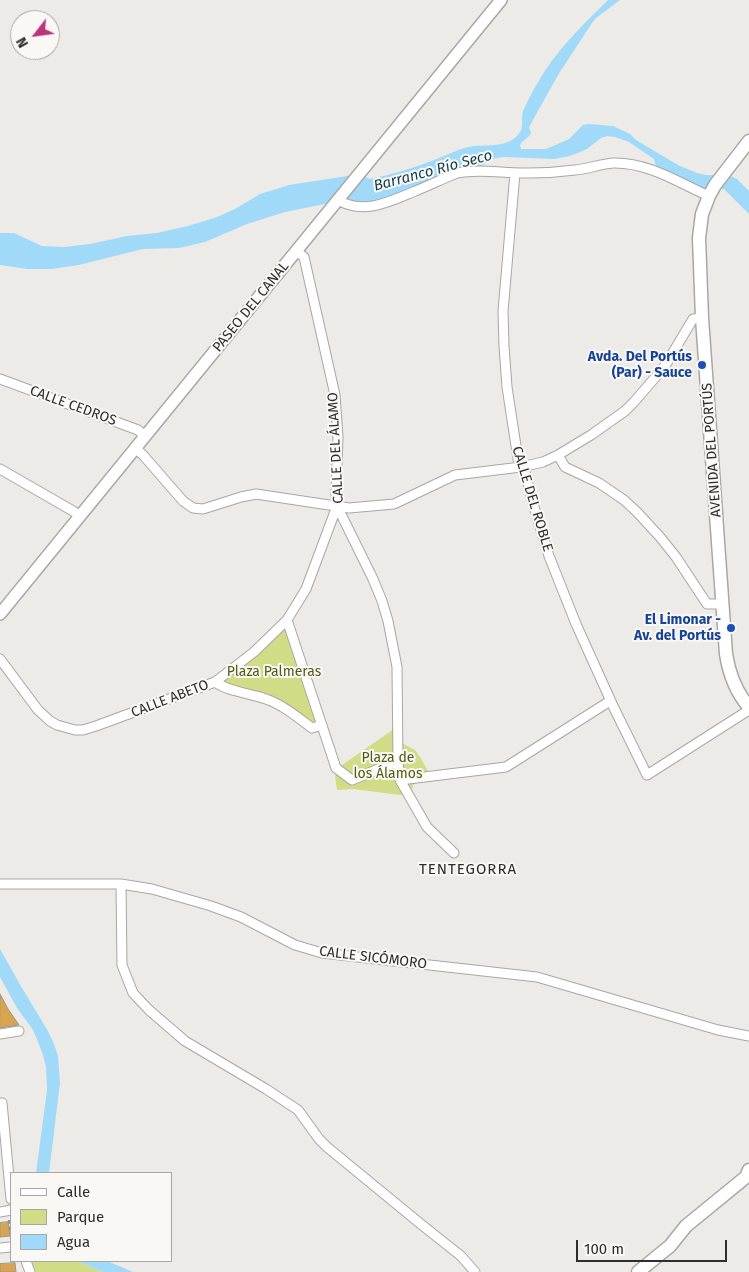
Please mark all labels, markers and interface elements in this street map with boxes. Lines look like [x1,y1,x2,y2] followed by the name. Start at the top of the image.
[10,10,60,60] north arrow
[13,34,32,51] text: N
[372,147,494,195] water label: Barranco Río Seco
[209,258,293,356] street label: PASEO DEL CANAL
[588,349,692,382] place label: Avda. Del Portús (Par) - Sauce
[696,359,708,371] marker: Avda. Del Portús (Par) - Sauce
[699,382,725,518] street label: AVENIDA DEL PORTÚS
[27,383,119,429] street label: CALLE CEDROS
[325,392,347,504] street label: CALLE DEL ÁLAMO
[508,444,556,554] street label: CALLE DEL ROBLE
[634,612,721,644] place label: El Limonar - Av. del Portús
[725,622,737,634] marker: El Limonar - Av. del Portús
[227,664,321,680] park label: Plaza Palmeras
[129,677,211,721] street label: CALLE ABETO
[354,750,422,782] park label: Plaza de los Álamos
[418,861,518,879] district label: TENTEGORRA
[318,943,428,973] street label: CALLE SICÓMORO
[10,1172,172,1262] legend
[57,1183,90,1201] text: Calle
[57,1208,104,1226] text: Parque
[579,1230,730,1262] scale bar
[57,1233,90,1251] text: Agua
[584,1240,624,1258] text: 100 m

